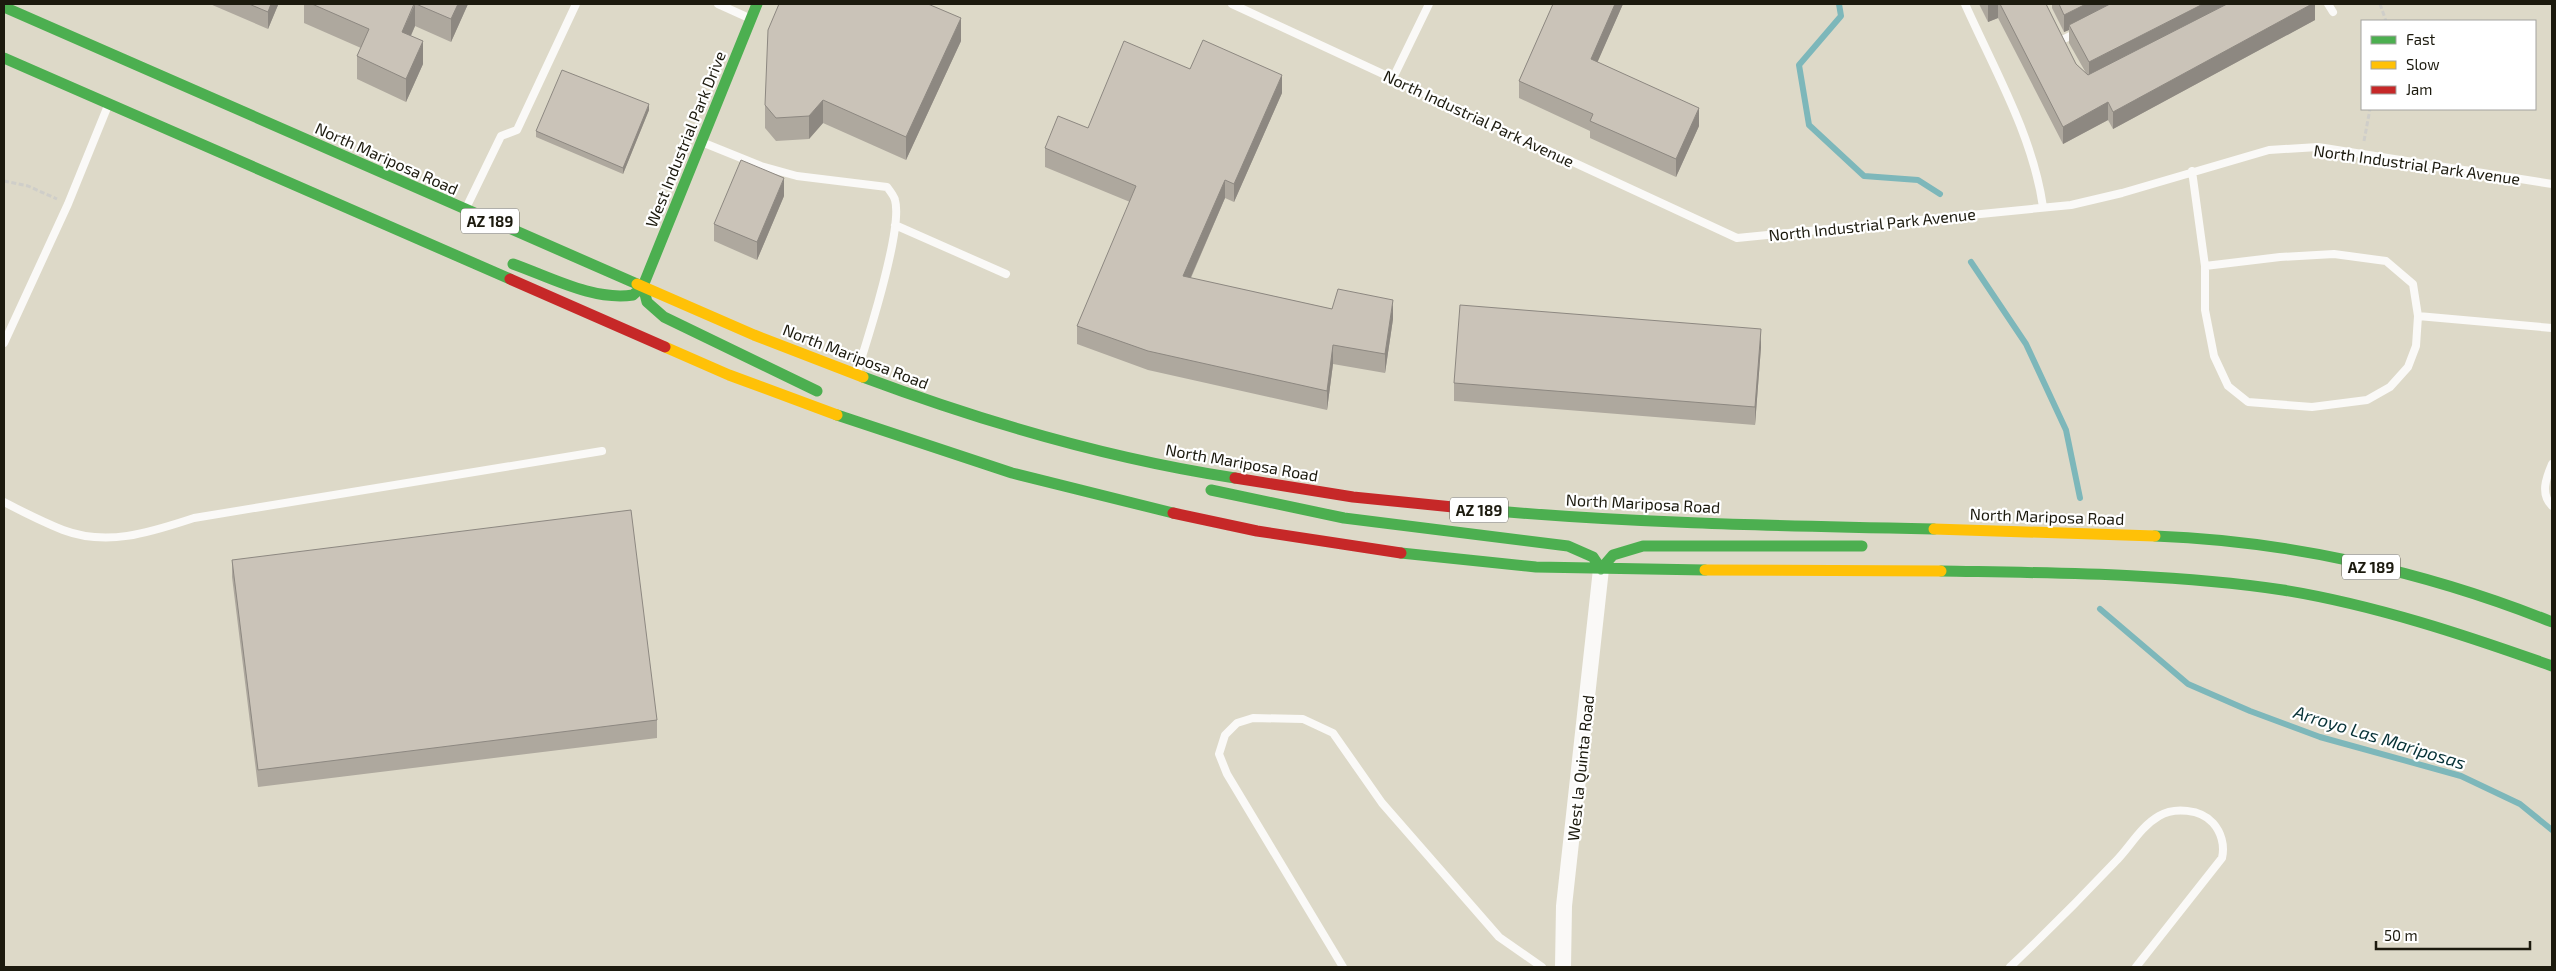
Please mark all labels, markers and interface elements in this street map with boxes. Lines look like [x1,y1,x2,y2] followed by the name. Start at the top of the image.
[2361,20,2536,110] legend
[2406,30,2436,48] text: Fast
[641,48,729,230] street label: West Industrial Park Drive
[2406,55,2440,73] text: Slow
[1381,65,1577,171] street label: North Industrial Park Avenue
[2406,80,2432,98] text: Jam
[313,118,461,198] street label: North Mariposa Road
[2313,140,2521,188] street label: North Industrial Park Avenue
[1767,204,1977,244] street label: North Industrial Park Avenue
[461,208,519,234] road number: AZ 189
[780,319,932,393] street label: North Mariposa Road
[1164,439,1320,485] street label: North Mariposa Road
[1565,489,1721,517] street label: North Mariposa Road
[1450,498,1508,522] road number: AZ 189
[1969,504,2125,528] street label: North Mariposa Road
[2342,554,2400,580] road number: AZ 189
[1563,694,1598,842] street label: West la Quinta Road
[2290,700,2469,774] water label: Arroyo Las Mariposas
[2376,918,2530,950] scale bar
[2384,926,2418,944] text: 50 m

